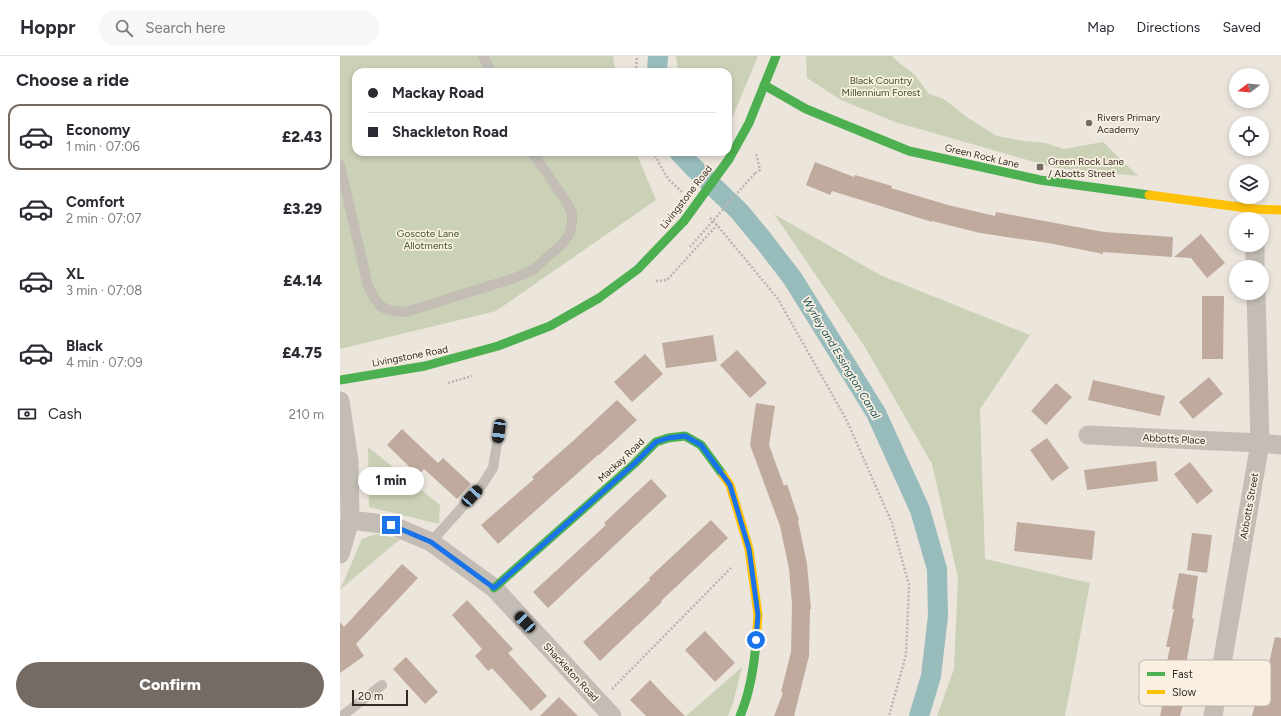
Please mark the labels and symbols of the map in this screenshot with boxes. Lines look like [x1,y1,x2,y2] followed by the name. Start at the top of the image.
[1229,68,1269,108] north arrow
[841,74,921,99] park label: Black Country Millennium Forest
[1097,111,1161,136] place label: Rivers Primary Academy
[1084,118,1094,128] marker: Rivers Primary Academy
[943,141,1021,171] street label: Green Rock Lane
[1048,155,1125,180] place label: Green Rock Lane / Abotts Street
[657,162,715,231] street label: Livingstone Road
[1035,162,1045,172] marker: Green Rock Lane / Abotts Street
[397,227,460,252] park label: Goscote Lane Allotments
[799,295,883,422] water label: Wyrley and Essington Canal
[371,342,449,370] street label: Livingstone Road
[491,418,507,444] car
[1142,431,1206,447] street label: Abbotts Place
[595,435,647,485] street label: Mackay Road
[358,467,424,495] callout: 1 min
[1237,472,1261,540] street label: Abbotts Street
[460,483,484,509] car
[382,516,400,534] route end
[512,609,538,635] car
[747,631,765,649] route start
[541,640,602,704] street label: Shackleton Road
[1139,660,1271,706] legend
[1172,668,1193,681] text: Fast
[1172,686,1196,699] text: Slow
[352,688,408,707] scale bar

